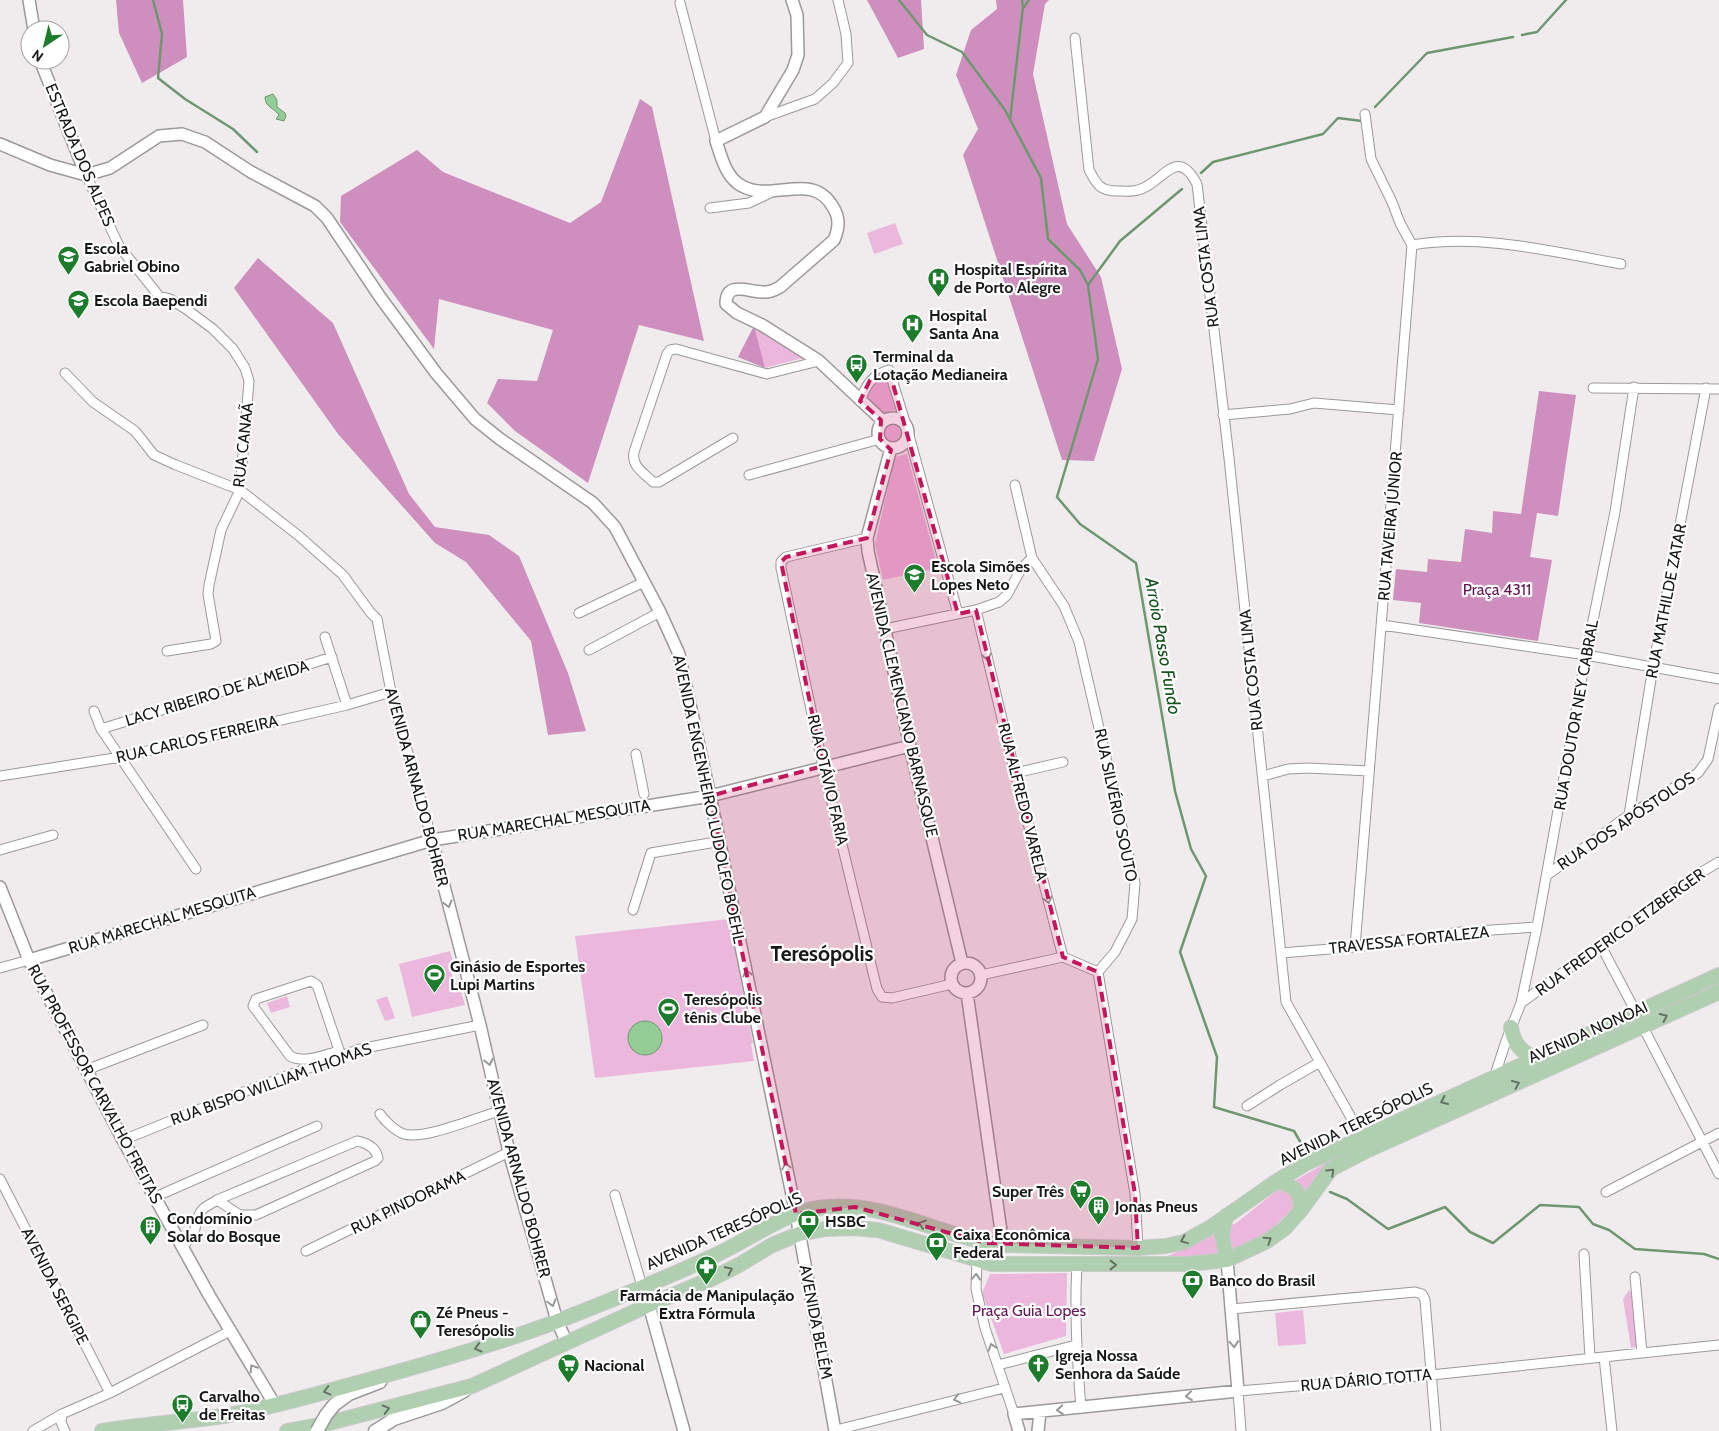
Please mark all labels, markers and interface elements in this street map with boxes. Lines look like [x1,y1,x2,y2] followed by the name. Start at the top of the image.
[20,20,70,70] north arrow
[28,45,47,66] text: N
[41,81,119,229] street label: ESTRADA DOS ALPES
[1189,205,1223,329] street label: RUA COSTA LIMA
[84,239,180,276] place label: Escola Gabriel Obino
[56,245,80,276] school or university icon: Escola Gabriel Obino
[954,260,1067,297] place label: Hospital Espírita de Porto Alegre
[926,266,950,297] hospital icon: Hospital Espírita de Porto Alegre
[66,288,90,319] school or university icon: Escola Baependi
[94,291,207,310] place label: Escola Baependi
[929,306,999,343] place label: Hospital Santa Ana
[901,312,925,343] hospital icon: Hospital Santa Ana
[873,347,1008,384] place label: Terminal da Lotação Medianeira
[845,353,869,384] bus stop icon: Terminal da Lotação Medianeira
[229,402,257,488] street label: RUA CANAÃ
[1374,450,1406,602] street label: RUA TAVEIRA JÚNIOR
[1642,522,1690,680] street label: RUA MATHILDE ZATAR
[931,557,1030,594] place label: Escola Simões Lopes Neto
[903,563,927,594] school or university icon: Escola Simões Lopes Neto
[862,571,942,839] street label: AVENIDA CLEMENCIANO BARNASQUE
[1140,575,1186,716] water label: Arroio Passo Fundo
[1463,580,1531,599] park label: Praça 4311
[1235,608,1267,732] street label: RUA COSTA LIMA
[1550,618,1602,812] street label: RUA DOUTOR NEY CABRAL
[669,653,749,945] street label: AVENIDA ENGENHEIRO LUDOLFO BOEHL
[981,653,992,662] one-way arrow
[123,656,311,730] street label: LACY RIBEIRO DE ALMEIDA
[381,685,453,889] street label: AVENIDA ARNALDO BOHRER
[114,711,280,767] street label: RUA CARLOS FERREIRA
[804,713,852,847] street label: RUA OTÁVIO FARIA
[994,721,1052,883] street label: RUA ALFREDO VARELA
[1090,727,1142,883] street label: RUA SILVÉRIO SOUTO
[1554,768,1698,874] street label: RUA DOS APÓSTOLOS
[456,795,652,845] street label: RUA MARECHAL MESQUITA
[1532,864,1709,1000] street label: RUA FREDERICO ETZBERGER
[66,882,258,958] street label: RUA MARECHAL MESQUITA
[1042,895,1053,904] one-way arrow
[442,900,453,909] one-way arrow
[1328,922,1490,958] street label: TRAVESSA FORTALEZA
[771,941,873,966] district label: Teresópolis
[450,957,586,994] place label: Ginásio de Esportes Lupi Martins
[24,961,166,1207] street label: RUA PROFESSOR CARVALHO FREITAS
[422,963,446,994] sports icon: Ginásio de Esportes Lupi Martins
[742,968,752,977] one-way arrow
[684,990,763,1027] place label: Teresópolis tênis Clube
[656,996,680,1027] sports icon: Teresópolis tênis Clube
[1525,997,1651,1067] street label: AVENIDA NONOAI
[1659,1013,1668,1023] one-way arrow
[168,1039,374,1129] street label: RUA BISPO WILLIAM THOMAS
[483,1057,494,1066] one-way arrow
[483,1076,555,1280] street label: AVENIDA ARNALDO BOHRER
[1276,1079,1436,1169] street label: AVENIDA TERESÓPOLIS
[1511,1079,1520,1090] one-way arrow
[1440,1094,1449,1105] one-way arrow
[781,1162,792,1171] one-way arrow
[348,1166,469,1238] street label: RUA PINDORAMA
[1325,1169,1334,1178] one-way arrow
[1068,1179,1092,1210] supermarket icon: Super Três
[992,1182,1064,1201] place label: Super Três
[643,1188,805,1274] street label: AVENIDA TERESÓPOLIS
[1087,1194,1111,1225] building icon: Jonas Pneus
[1114,1197,1198,1216] place label: Jonas Pneus
[167,1209,280,1246] place label: Condomínio Solar do Bosque
[797,1209,821,1240] bank icon: HSBC
[825,1212,866,1231] place label: HSBC
[139,1215,163,1246] building icon: Condomínio Solar do Bosque
[919,1219,927,1229] one-way arrow
[17,1224,93,1348] street label: AVENIDA SERGIPE
[953,1225,1070,1262] place label: Caixa Econômica Federal
[925,1231,949,1262] bank icon: Caixa Econômica Federal
[1180,1234,1189,1245] one-way arrow
[1262,1237,1271,1247] one-way arrow
[695,1254,719,1285] pharmacy icon: Farmácia de Manipulação Extra Fórmula
[1109,1260,1117,1270] one-way arrow
[796,1263,836,1381] street label: AVENIDA BELÉM
[723,1266,732,1276] one-way arrow
[1181,1268,1205,1299] bank icon: Banco do Brasil
[1209,1271,1316,1290] place label: Banco do Brasil
[971,1273,982,1281] one-way arrow
[620,1286,794,1323] place label: Farmácia de Manipulação Extra Fórmula
[547,1299,557,1307] one-way arrow
[972,1301,1087,1320] park label: Praça Guia Lopes
[436,1303,515,1340] place label: Zé Pneus - Teresópolis
[408,1309,432,1340] shop icon: Zé Pneus - Teresópolis
[1228,1340,1239,1348] one-way arrow
[474,1342,483,1352] one-way arrow
[988,1343,998,1351] one-way arrow
[1055,1346,1180,1383] place label: Igreja Nossa Senhora da Saúde
[1027,1352,1051,1383] church icon: Igreja Nossa Senhora da Saúde
[556,1353,580,1384] supermarket icon: Nacional
[584,1356,644,1375] place label: Nacional
[249,1364,259,1373] one-way arrow
[1300,1365,1432,1395] street label: RUA DÁRIO TOTTA
[323,1385,331,1396] one-way arrow
[199,1387,265,1424] place label: Carvalho de Freitas
[1185,1390,1193,1401] one-way arrow
[171,1393,195,1424] bus stop icon: Carvalho de Freitas
[954,1394,962,1404] one-way arrow
[381,1404,390,1415] one-way arrow
[1056,1404,1064,1415] one-way arrow

